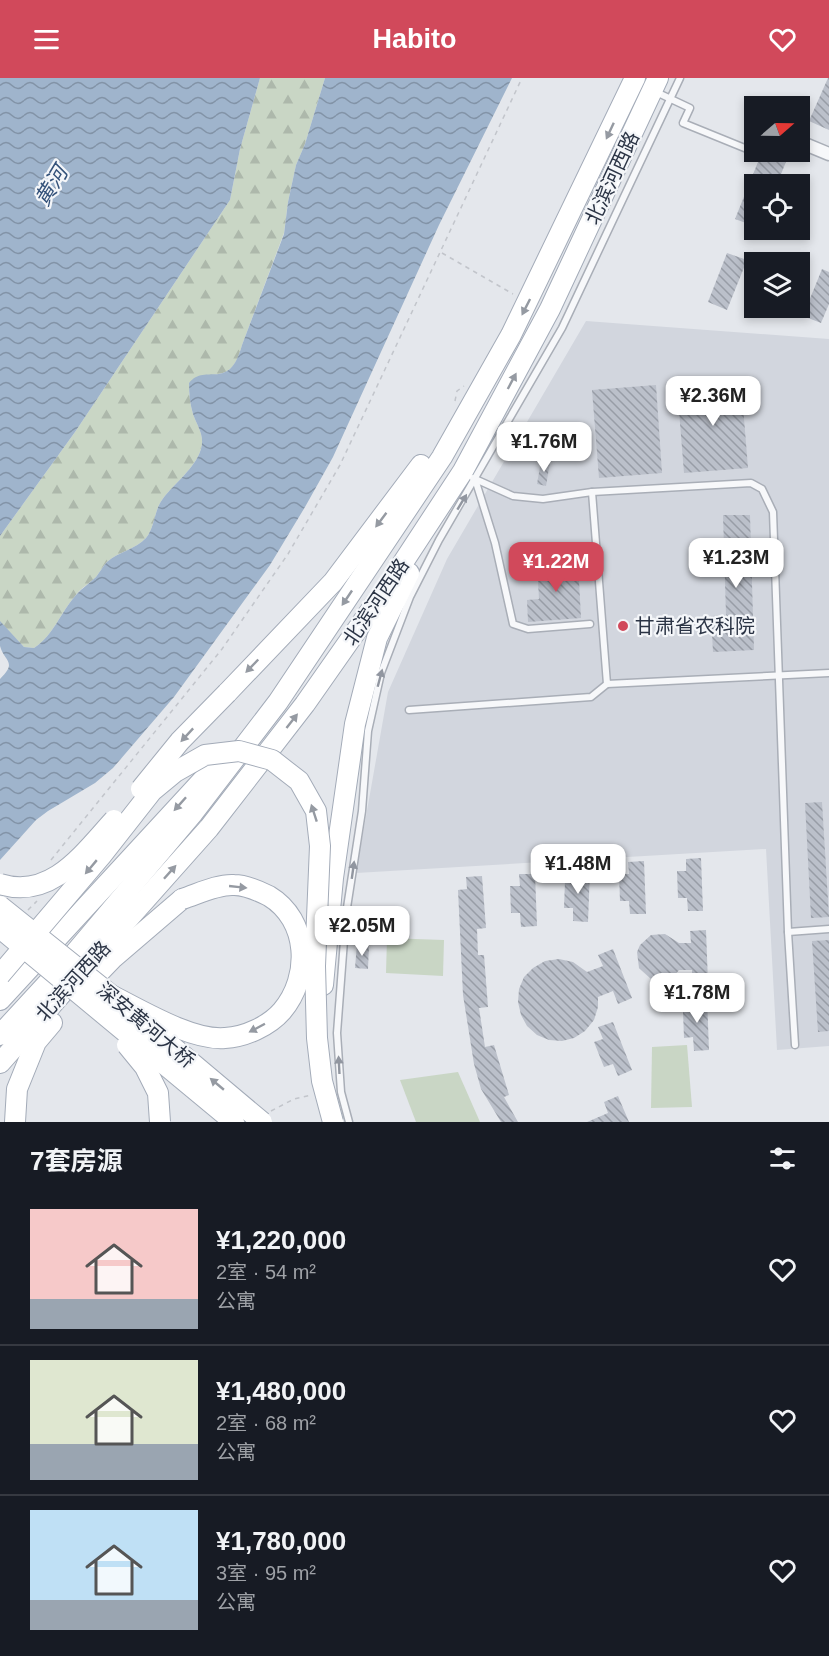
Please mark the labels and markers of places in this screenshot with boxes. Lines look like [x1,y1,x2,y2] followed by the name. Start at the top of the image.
[664,376,762,427] pin: ¥2.36M
[495,422,593,473] pin: ¥1.76M
[687,538,785,589] pin: ¥1.23M
[507,542,605,593] pin: ¥1.22M
[635,615,755,637] place label: 甘肃省农科院
[616,619,630,633] marker: 甘肃省农科院
[529,844,627,895] pin: ¥1.48M
[313,906,411,957] pin: ¥2.05M
[648,973,746,1024] pin: ¥1.78M

